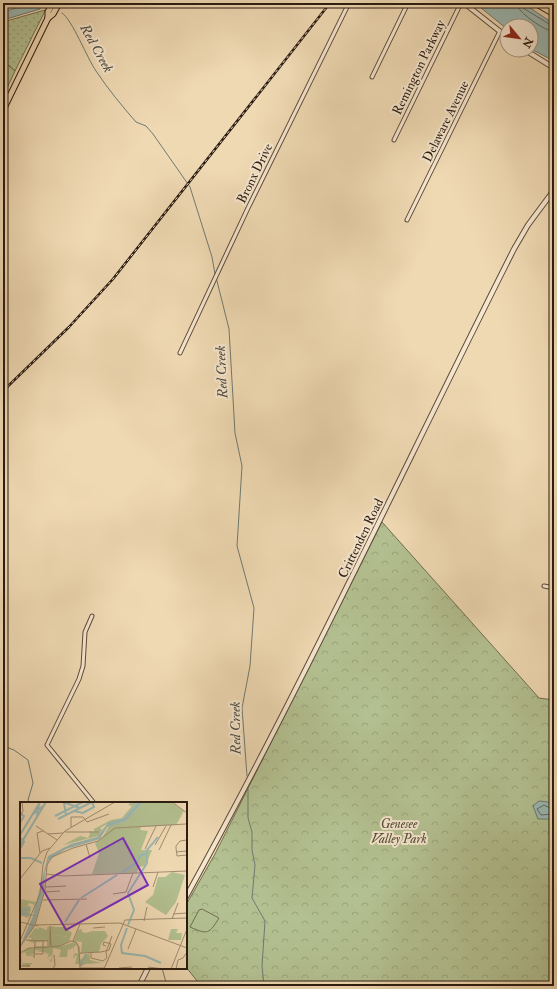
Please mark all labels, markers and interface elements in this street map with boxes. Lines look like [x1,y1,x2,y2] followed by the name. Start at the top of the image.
[389,17,450,118] street label: Remington Parkway
[499,18,539,58] north arrow
[76,20,117,76] water label: Red Creek
[519,34,536,51] text: N
[419,78,473,165] street label: Delaware Avenue
[234,140,276,206] street label: Bronx Drive
[212,345,231,400] water label: Red Creek
[335,495,387,581] street label: Crittenden Road
[227,701,244,756] water label: Red Creek
[20,802,187,969] inset map
[371,816,427,847] park label: Genesee Valley Park

